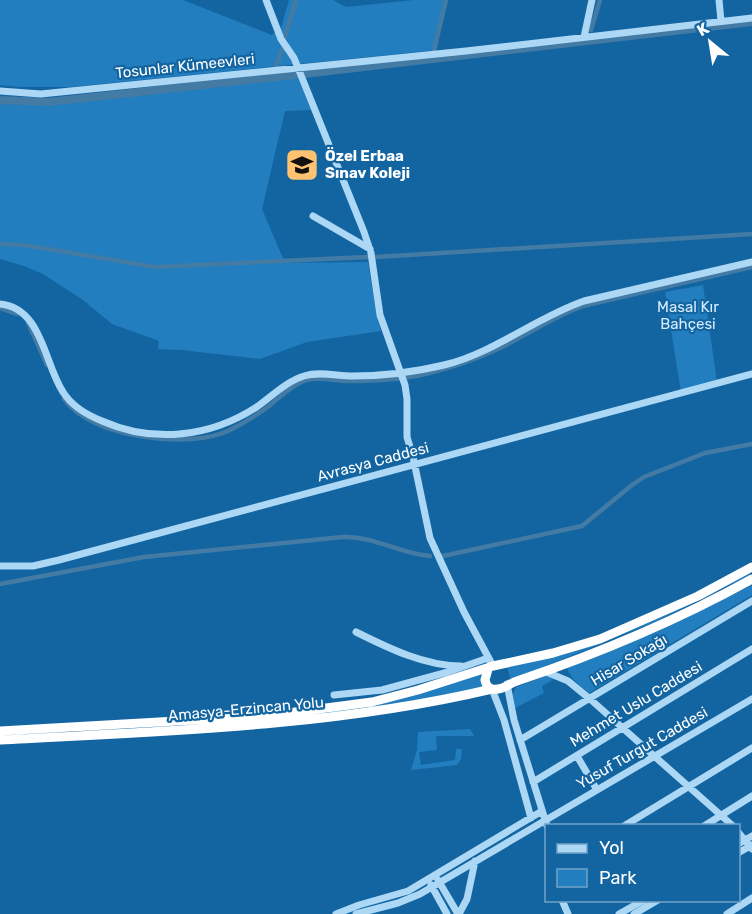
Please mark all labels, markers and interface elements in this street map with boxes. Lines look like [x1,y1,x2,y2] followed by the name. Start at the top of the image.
[680,12,740,72] north arrow
[693,18,712,40] text: K
[115,50,255,82] street label: Tosunlar Kümeevleri
[284,147,320,183] school or university icon: Özel Erbaa Sınav Koleji
[325,147,410,182] place label: Özel Erbaa Sınav Koleji
[657,298,719,333] park label: Masal Kır Bahçesi
[315,438,431,486] street label: Avrasya Caddesi
[588,630,670,690] street label: Hisar Sokağı
[567,657,705,751] street label: Mehmet Uslu Caddesi
[167,693,325,725] street label: Amasya-Erzincan Yolu
[573,703,711,793] street label: Yusuf Turgut Caddesi
[545,824,740,902] legend
[599,837,624,859] text: Yol
[599,867,637,889] text: Park

